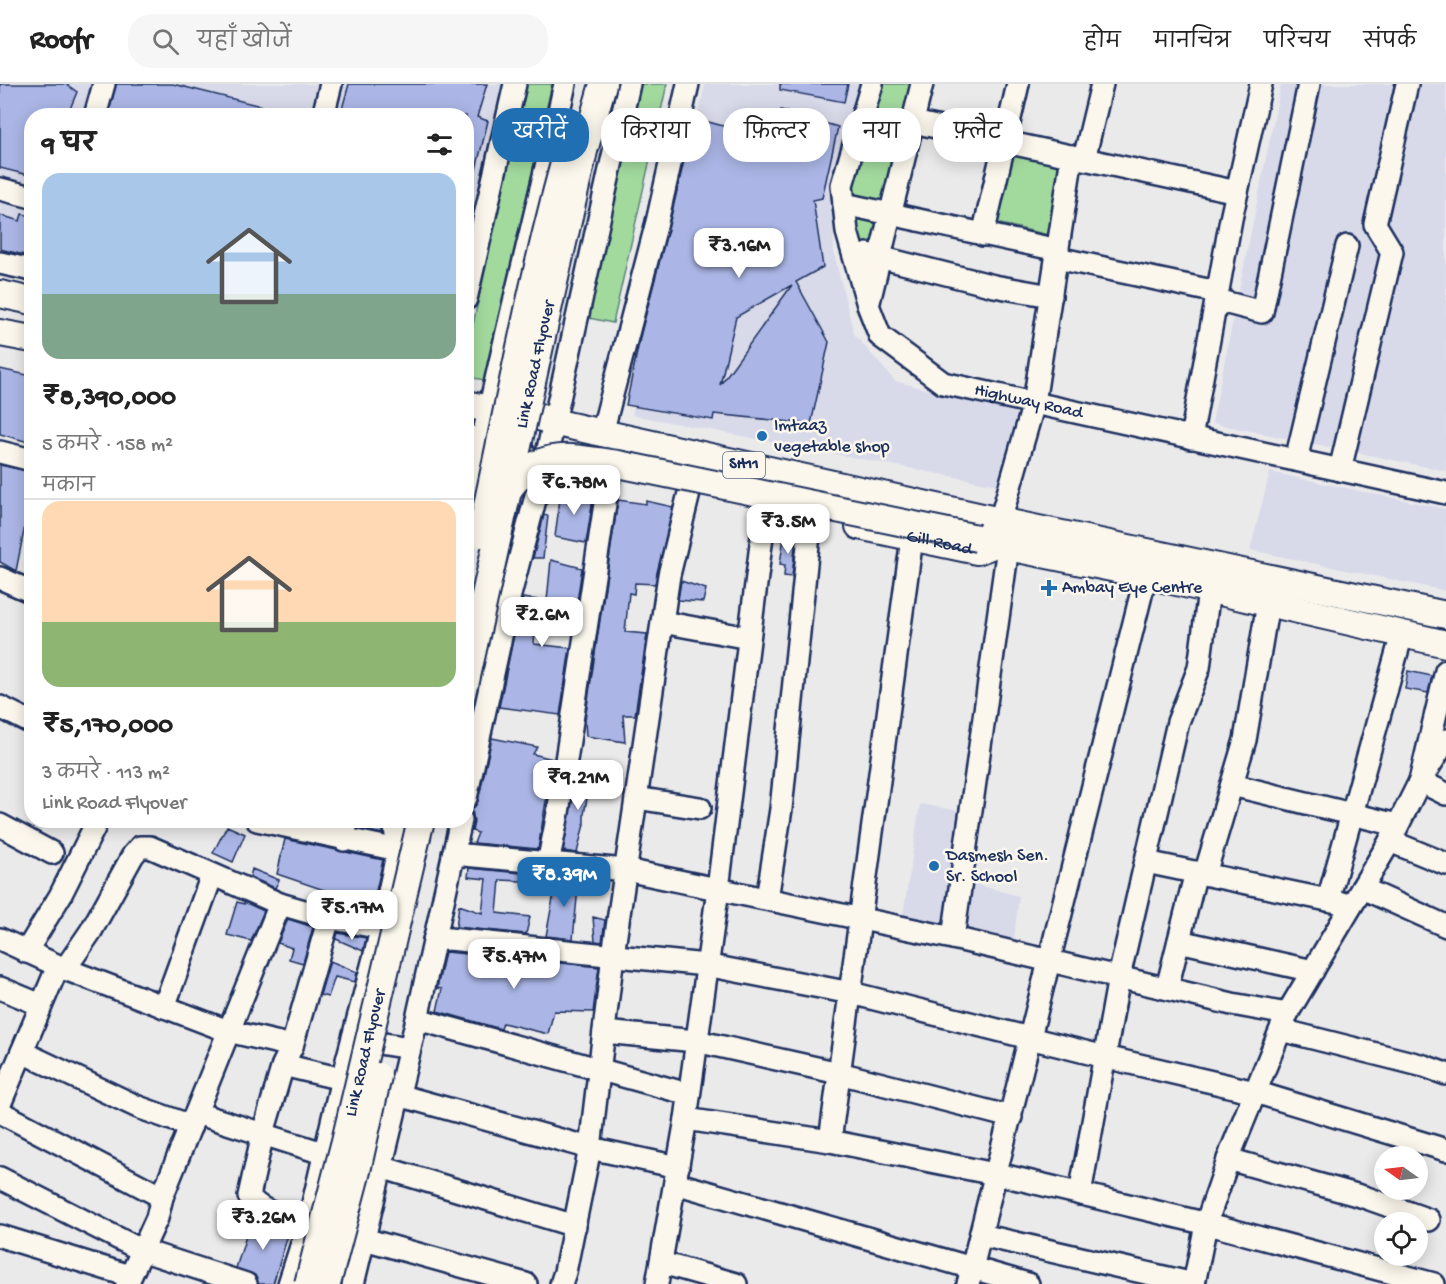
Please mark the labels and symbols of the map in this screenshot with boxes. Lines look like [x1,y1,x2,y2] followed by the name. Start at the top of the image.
[690,228,788,279] pin: ₹3.16M
[512,297,560,430] street label: Link Road Flyover
[972,380,1086,424] street label: Highway Road
[774,416,890,458] place label: Imtaaz vegetable shop
[755,429,769,443] marker: Imtaaz vegetable shop
[723,452,765,478] road number: SH11
[525,465,623,516] pin: ₹6.78M
[746,504,830,555] pin: ₹3.5M
[904,526,975,560] street label: Gill Road
[1062,578,1203,599] place label: Ambay Eye Centre
[1040,579,1058,597] marker: Ambay Eye Centre
[500,597,584,648] pin: ₹2.6M
[529,760,627,811] pin: ₹9.21M
[945,846,1049,888] place label: Dasmesh Sen. Sr. School
[515,857,613,908] pin: ₹8.39M
[927,859,941,873] marker: Dasmesh Sen. Sr. School
[303,890,401,941] pin: ₹5.17M
[465,939,563,990] pin: ₹5.47M
[341,986,391,1119] street label: Link Road Flyover
[1374,1146,1428,1200] north arrow
[214,1200,312,1251] pin: ₹3.26M

